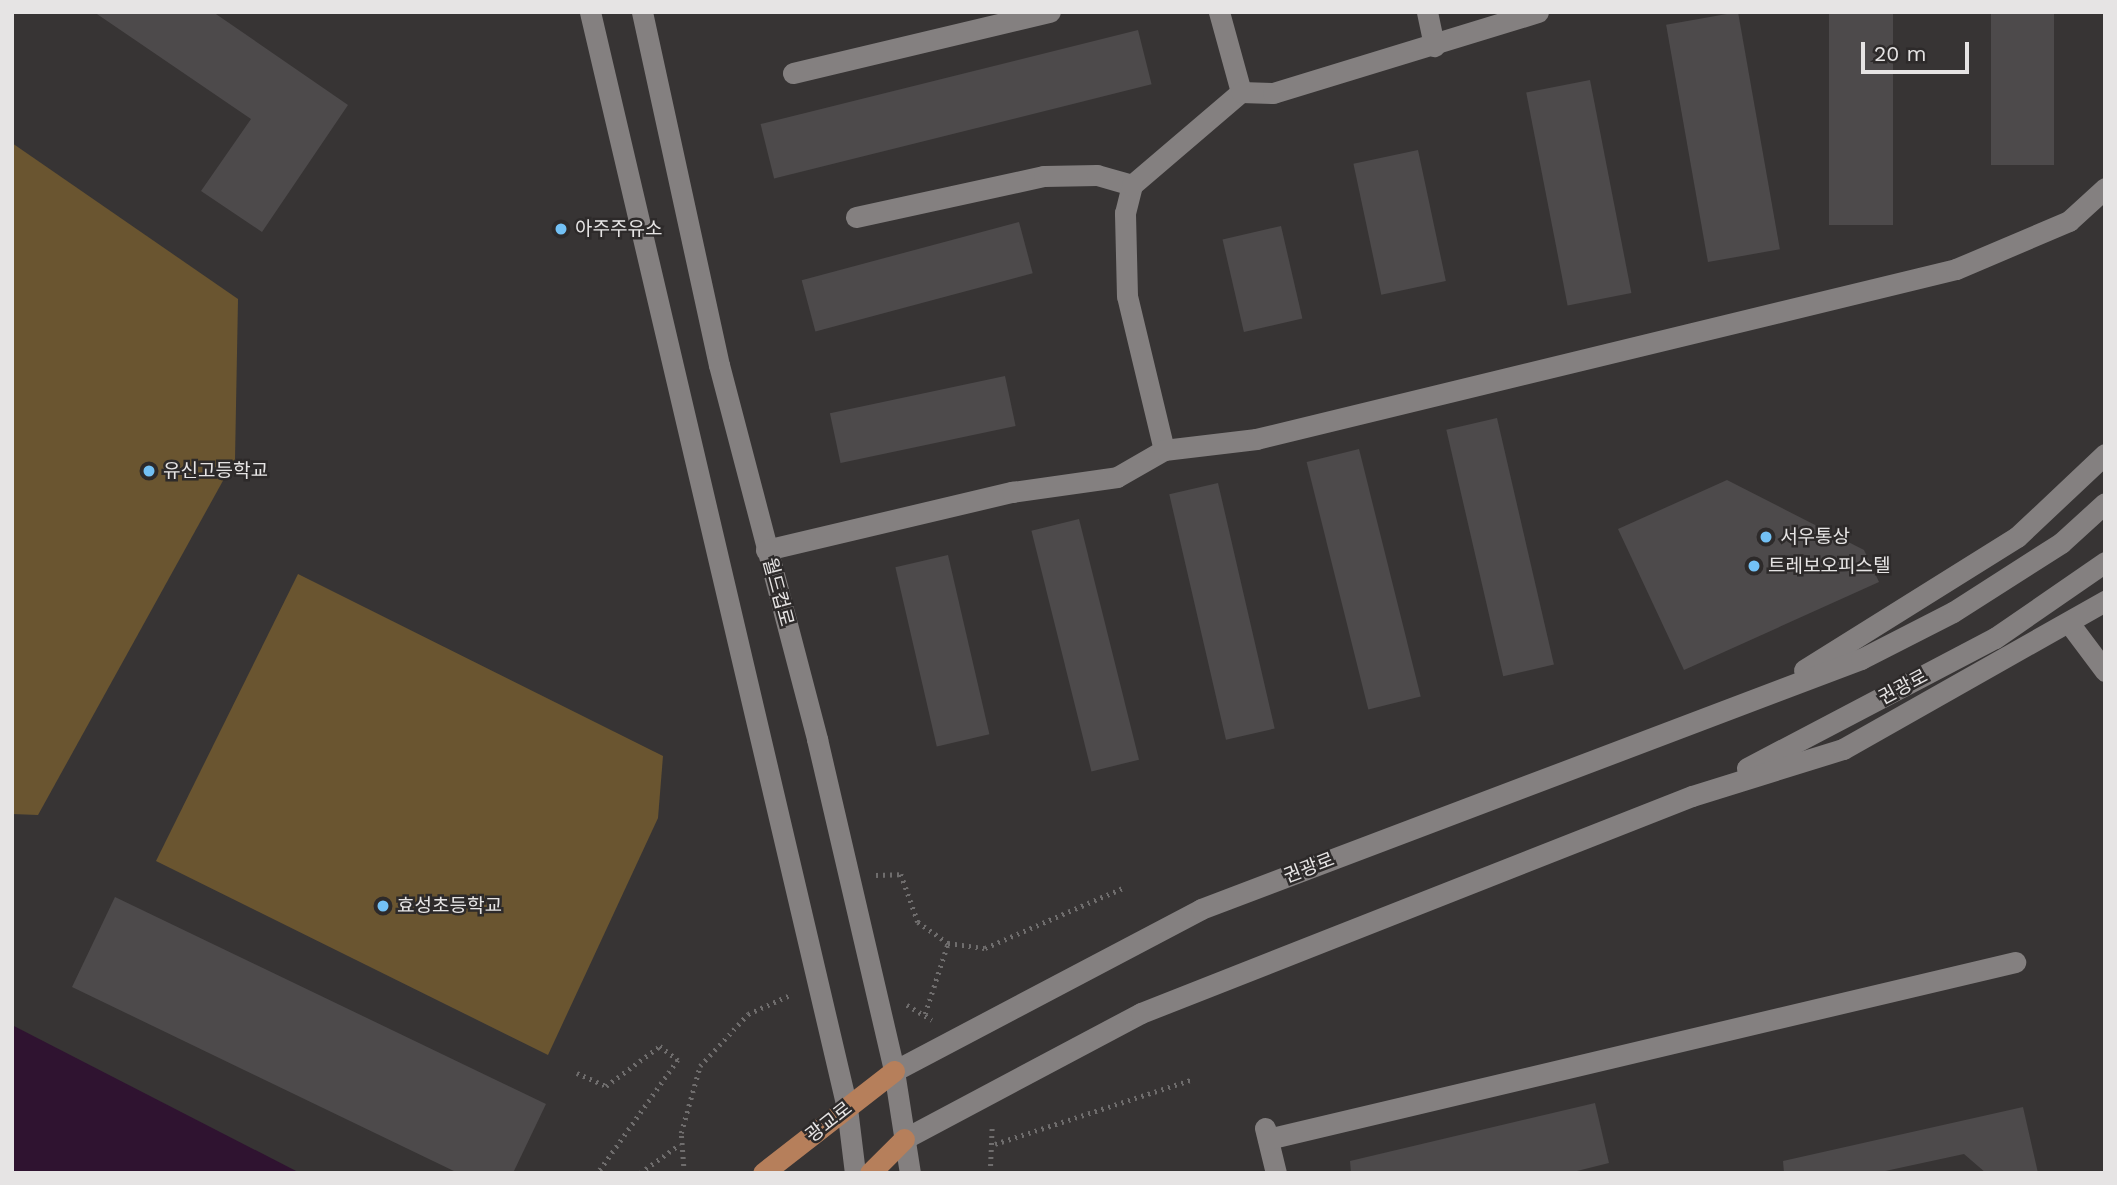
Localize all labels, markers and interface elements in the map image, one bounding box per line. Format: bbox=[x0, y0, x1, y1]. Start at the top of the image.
scale bar bbox=[1865, 28, 1974, 72]
text: 20 m bbox=[1874, 41, 1926, 66]
place label: 아주주유소 bbox=[575, 218, 662, 240]
marker: 아주주유소 bbox=[553, 221, 569, 237]
place label: 유신고등학교 bbox=[163, 460, 268, 482]
marker: 유신고등학교 bbox=[141, 463, 157, 479]
place label: 서우통상 bbox=[1780, 526, 1850, 548]
marker: 서우통상 bbox=[1758, 529, 1774, 545]
street label: 월드컵로 bbox=[758, 555, 798, 629]
place label: 트레보오피스텔 bbox=[1768, 555, 1890, 577]
marker: 트레보오피스텔 bbox=[1746, 558, 1762, 574]
street label: 권광로 bbox=[1874, 665, 1932, 709]
street label: 권광로 bbox=[1280, 848, 1338, 888]
place label: 효성초등학교 bbox=[397, 895, 502, 917]
marker: 효성초등학교 bbox=[375, 898, 391, 914]
street label: 광교로 bbox=[801, 1097, 857, 1147]

